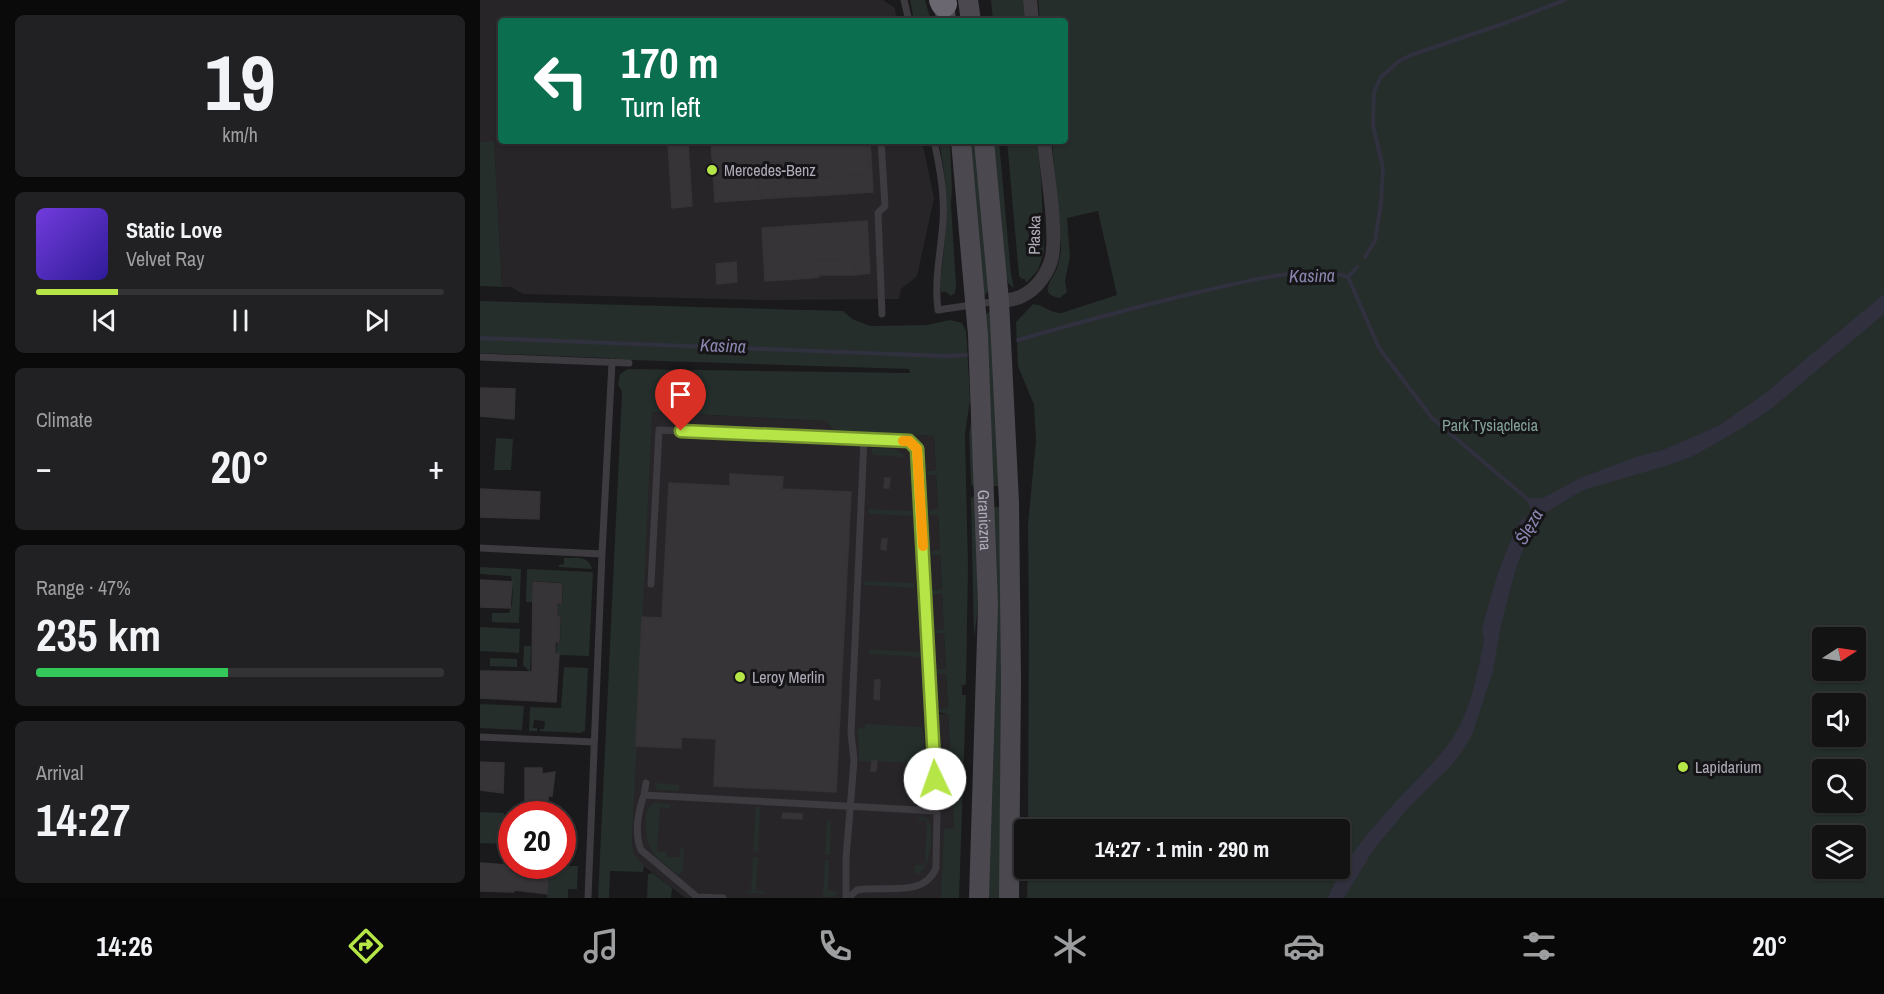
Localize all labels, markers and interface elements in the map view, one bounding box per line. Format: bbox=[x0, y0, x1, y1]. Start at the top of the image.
text: 19 bbox=[204, 29, 276, 134]
text: 170 m bbox=[621, 35, 719, 91]
icon: left bbox=[522, 42, 600, 120]
text: Turn left bbox=[621, 89, 700, 125]
text: km/h bbox=[222, 121, 258, 148]
place label: Mercedes-Benz bbox=[724, 159, 816, 181]
marker: Mercedes-Benz bbox=[705, 163, 719, 177]
street label: Płaska bbox=[1023, 214, 1045, 255]
text: Static Love bbox=[126, 215, 222, 245]
text: Velvet Ray bbox=[126, 245, 204, 272]
water label: Kasina bbox=[1289, 263, 1335, 288]
icon: previous bbox=[88, 304, 121, 337]
icon: pause bbox=[224, 304, 257, 337]
icon: next bbox=[360, 304, 393, 337]
water label: Kasina bbox=[700, 332, 746, 359]
pin bbox=[655, 369, 706, 431]
icon: arrive bbox=[664, 378, 697, 411]
text: Climate bbox=[36, 406, 93, 433]
park label: Park Tysiąclecia bbox=[1442, 414, 1539, 436]
text: 20° bbox=[210, 436, 270, 497]
text: − bbox=[36, 445, 52, 489]
text: + bbox=[428, 445, 444, 489]
street label: Graniczna bbox=[973, 489, 997, 551]
water label: Ślęza bbox=[1509, 505, 1549, 549]
text: Range · 47% bbox=[36, 574, 131, 601]
text: 235 km bbox=[36, 604, 161, 665]
north arrow bbox=[1812, 627, 1866, 681]
map controls bbox=[1812, 627, 1866, 879]
place label: Leroy Merlin bbox=[752, 666, 825, 688]
marker: Leroy Merlin bbox=[733, 670, 747, 684]
button: sound bbox=[1812, 693, 1866, 747]
position arrow bbox=[903, 747, 967, 811]
place label: Lapidarium bbox=[1695, 756, 1761, 778]
text: Arrival bbox=[36, 759, 83, 786]
button: search bbox=[1812, 759, 1866, 813]
marker: Lapidarium bbox=[1676, 760, 1690, 774]
text: 14:27 bbox=[36, 789, 130, 850]
speed limit sign: 20 bbox=[498, 801, 576, 879]
button: layers bbox=[1812, 825, 1866, 879]
text: 14:27 · 1 min · 290 m bbox=[1095, 834, 1269, 864]
icon: directions bbox=[345, 925, 387, 967]
icon: music bbox=[580, 925, 622, 967]
icon: phone bbox=[814, 925, 856, 967]
icon: climate bbox=[1049, 925, 1091, 967]
icon: car bbox=[1283, 925, 1325, 967]
icon: filters bbox=[1518, 925, 1560, 967]
text: 14:26 bbox=[96, 928, 153, 964]
text: 20° bbox=[1752, 928, 1788, 964]

